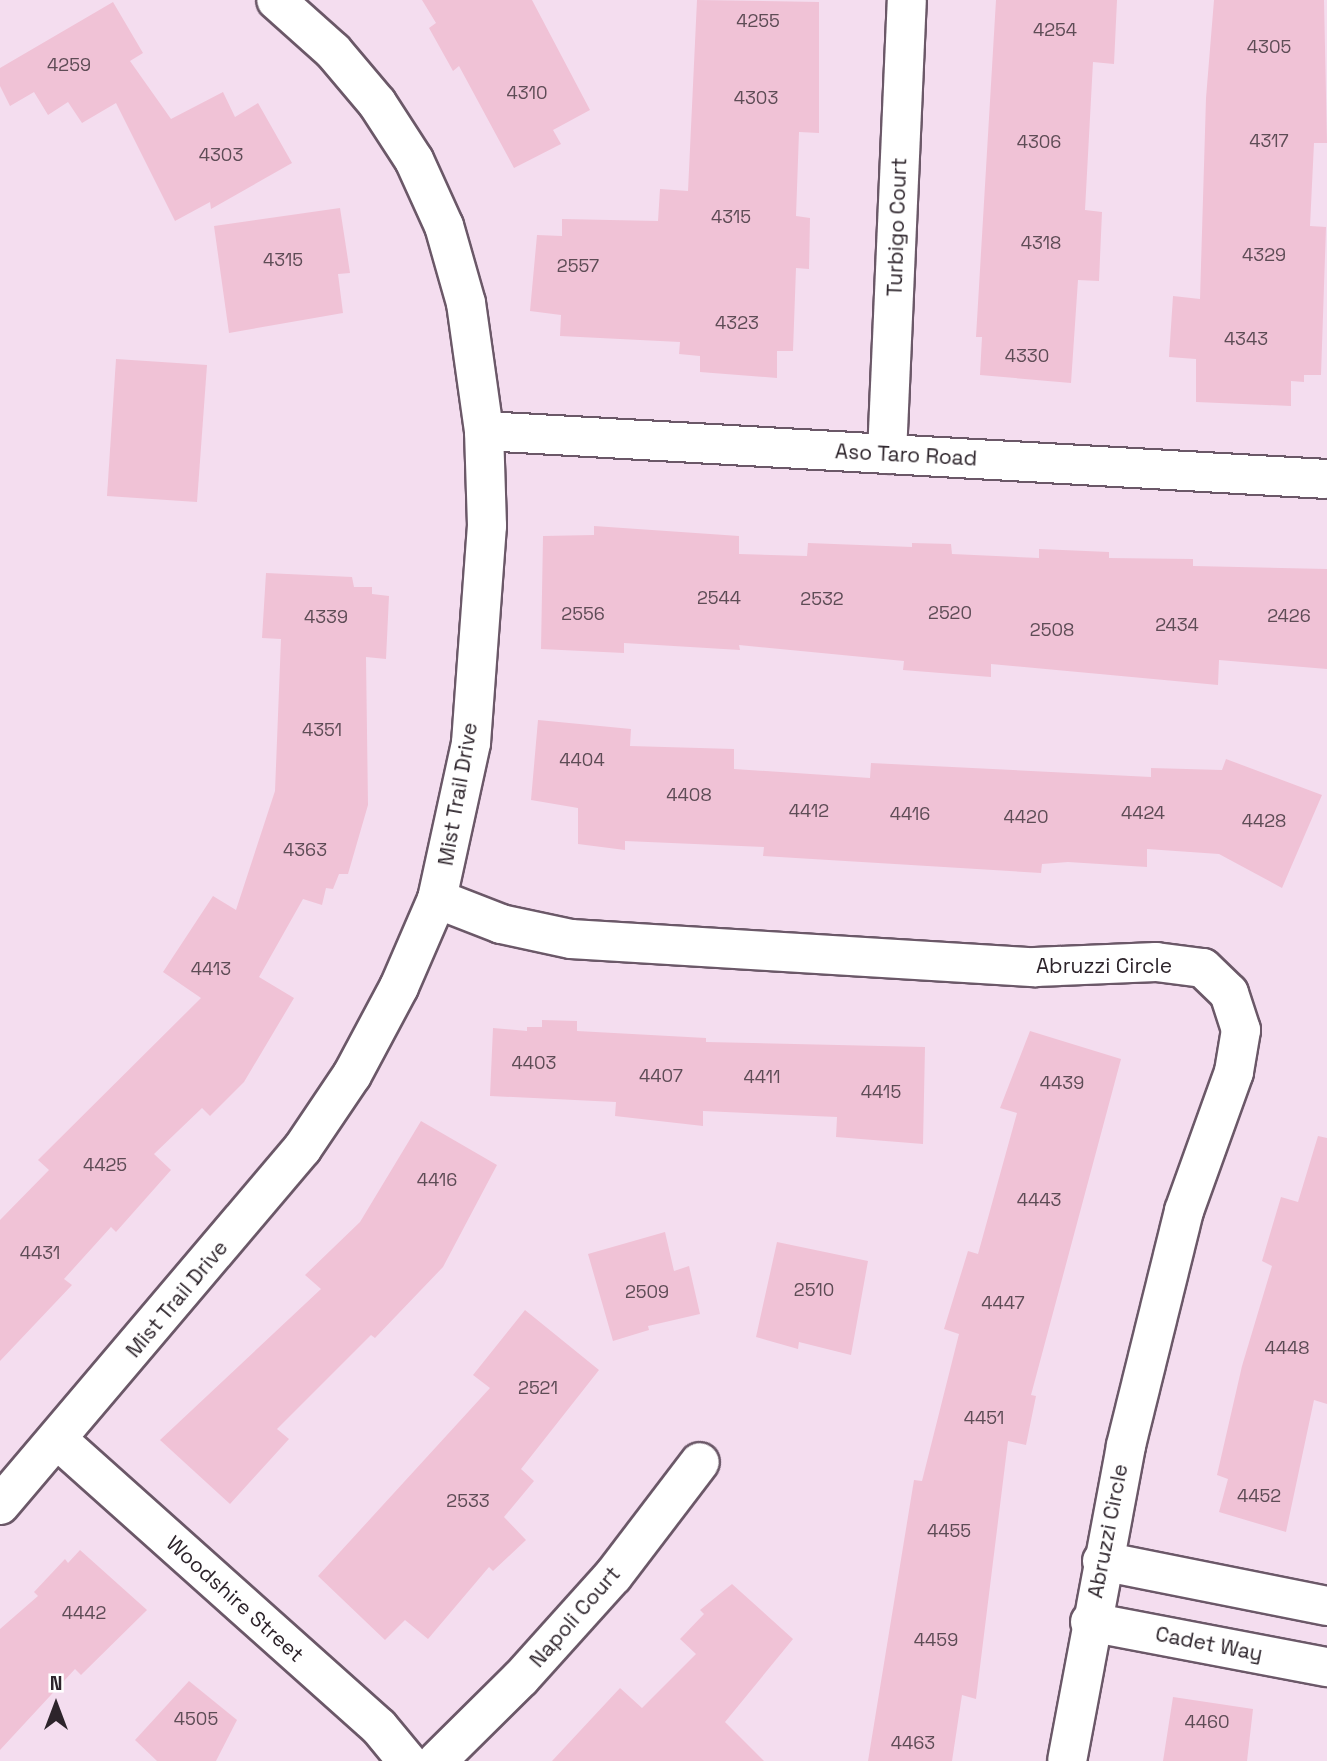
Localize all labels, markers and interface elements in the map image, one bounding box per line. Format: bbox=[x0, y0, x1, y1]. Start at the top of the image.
house number: 4255 bbox=[736, 10, 780, 32]
house number: 4254 bbox=[1033, 19, 1077, 41]
house number: 4305 bbox=[1247, 36, 1291, 58]
house number: 4259 bbox=[47, 54, 91, 76]
house number: 4310 bbox=[507, 82, 547, 104]
house number: 4303 bbox=[734, 87, 778, 109]
house number: 4317 bbox=[1249, 130, 1289, 152]
house number: 4306 bbox=[1017, 131, 1061, 153]
house number: 4303 bbox=[199, 144, 243, 166]
street label: Turbigo Court bbox=[882, 157, 912, 297]
house number: 4315 bbox=[711, 206, 751, 228]
house number: 4318 bbox=[1021, 232, 1061, 254]
house number: 4329 bbox=[1242, 244, 1286, 266]
house number: 4315 bbox=[263, 249, 303, 271]
house number: 2557 bbox=[557, 255, 599, 277]
house number: 4323 bbox=[715, 312, 759, 334]
house number: 4343 bbox=[1224, 328, 1268, 350]
house number: 4330 bbox=[1005, 345, 1049, 367]
street label: Aso Taro Road bbox=[834, 439, 978, 471]
house number: 2544 bbox=[697, 587, 741, 609]
house number: 2532 bbox=[800, 588, 844, 610]
house number: 2520 bbox=[928, 602, 972, 624]
house number: 2556 bbox=[561, 603, 605, 625]
house number: 2426 bbox=[1267, 605, 1311, 627]
house number: 4339 bbox=[304, 606, 348, 628]
house number: 2434 bbox=[1155, 614, 1199, 636]
house number: 2508 bbox=[1030, 619, 1074, 641]
house number: 4351 bbox=[302, 719, 342, 741]
street label: Mist Trail Drive bbox=[433, 720, 483, 868]
house number: 4404 bbox=[559, 749, 605, 771]
house number: 4408 bbox=[666, 784, 712, 806]
house number: 4412 bbox=[789, 800, 829, 822]
house number: 4424 bbox=[1121, 802, 1165, 824]
house number: 4416 bbox=[890, 803, 930, 825]
house number: 4420 bbox=[1004, 806, 1048, 828]
house number: 4428 bbox=[1242, 810, 1286, 832]
house number: 4363 bbox=[283, 839, 327, 861]
street label: Abruzzi Circle bbox=[1036, 953, 1172, 979]
house number: 4413 bbox=[191, 958, 231, 980]
house number: 4403 bbox=[512, 1052, 556, 1074]
house number: 4407 bbox=[639, 1065, 683, 1087]
house number: 4411 bbox=[743, 1066, 781, 1088]
house number: 4439 bbox=[1040, 1072, 1084, 1094]
house number: 4415 bbox=[861, 1081, 901, 1103]
house number: 4425 bbox=[83, 1154, 127, 1176]
house number: 4416 bbox=[417, 1169, 457, 1191]
house number: 4443 bbox=[1017, 1189, 1061, 1211]
street label: Mist Trail Drive bbox=[121, 1235, 233, 1363]
house number: 4431 bbox=[20, 1242, 60, 1264]
house number: 2510 bbox=[794, 1279, 834, 1301]
house number: 2509 bbox=[625, 1281, 669, 1303]
house number: 4447 bbox=[981, 1292, 1025, 1314]
house number: 4448 bbox=[1265, 1337, 1309, 1359]
house number: 2521 bbox=[518, 1377, 558, 1399]
house number: 4451 bbox=[964, 1407, 1004, 1429]
street label: Abruzzi Circle bbox=[1083, 1462, 1133, 1600]
house number: 4452 bbox=[1237, 1485, 1281, 1507]
house number: 2533 bbox=[446, 1490, 490, 1512]
house number: 4455 bbox=[927, 1520, 971, 1542]
street label: Woodshire Street bbox=[161, 1531, 309, 1667]
street label: Napoli Court bbox=[524, 1562, 626, 1672]
house number: 4442 bbox=[62, 1602, 106, 1624]
street label: Cadet Way bbox=[1153, 1621, 1265, 1667]
house number: 4459 bbox=[914, 1629, 958, 1651]
north arrow bbox=[21, 1670, 91, 1740]
text: N bbox=[50, 1671, 62, 1696]
house number: 4505 bbox=[174, 1708, 218, 1730]
house number: 4460 bbox=[1184, 1711, 1230, 1733]
house number: 4463 bbox=[891, 1732, 935, 1754]

